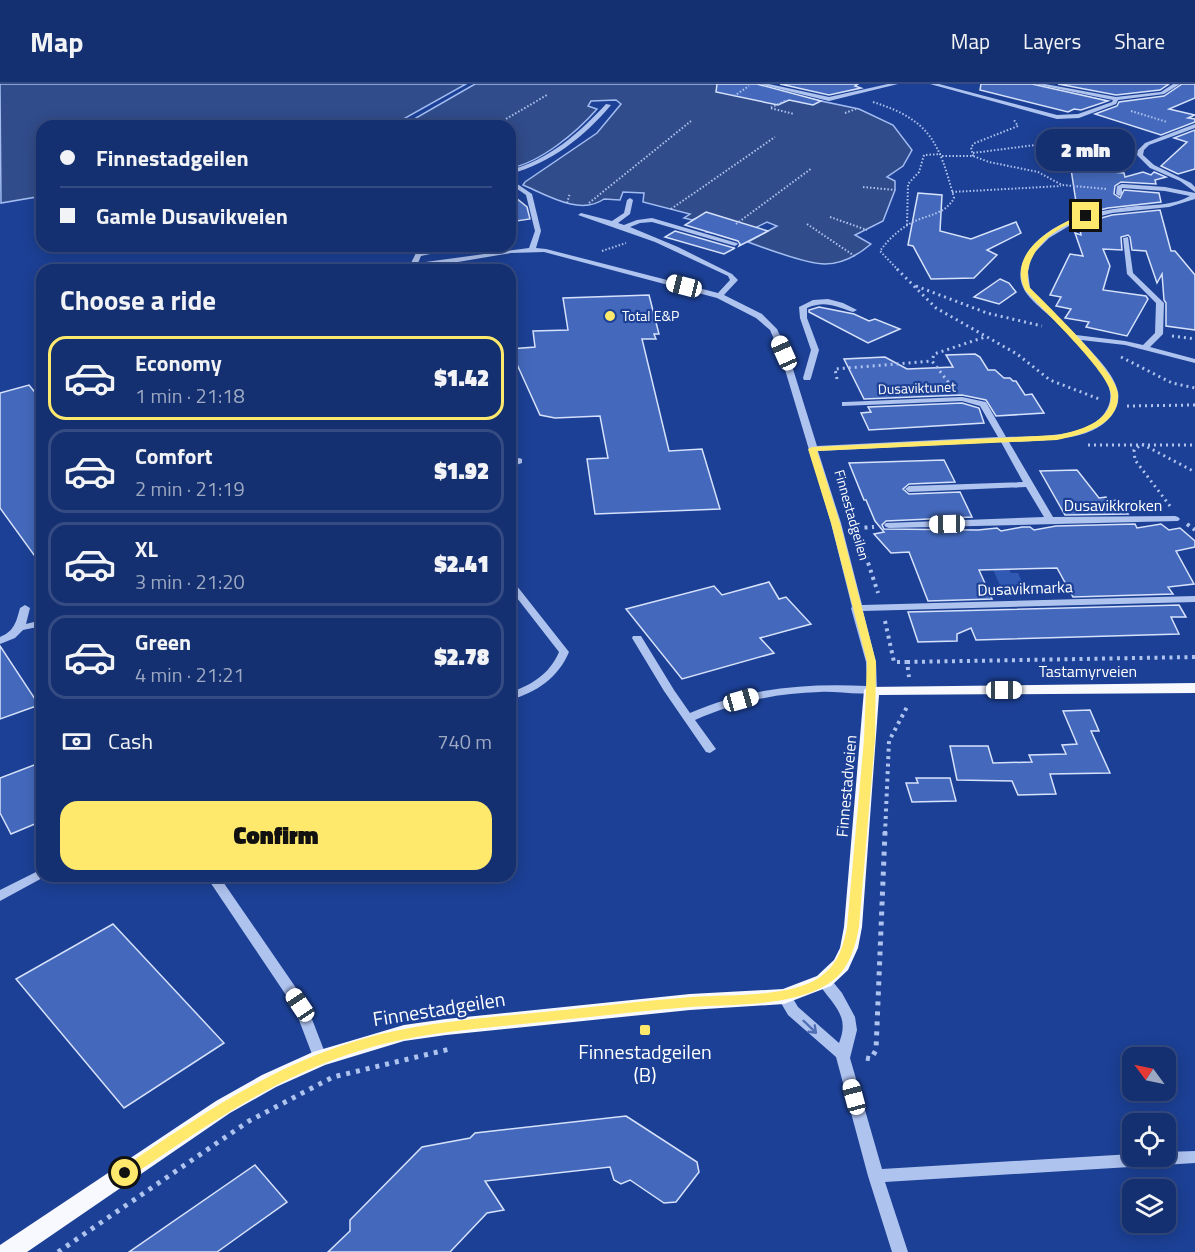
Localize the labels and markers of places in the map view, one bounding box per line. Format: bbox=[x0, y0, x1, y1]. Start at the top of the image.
place label: Total E&P bbox=[622, 305, 679, 326]
marker: Total E&P bbox=[603, 309, 617, 323]
marker: Finnestadgeilen (B) bbox=[638, 1023, 652, 1037]
place label: Finnestadgeilen (B) bbox=[578, 1036, 712, 1090]

